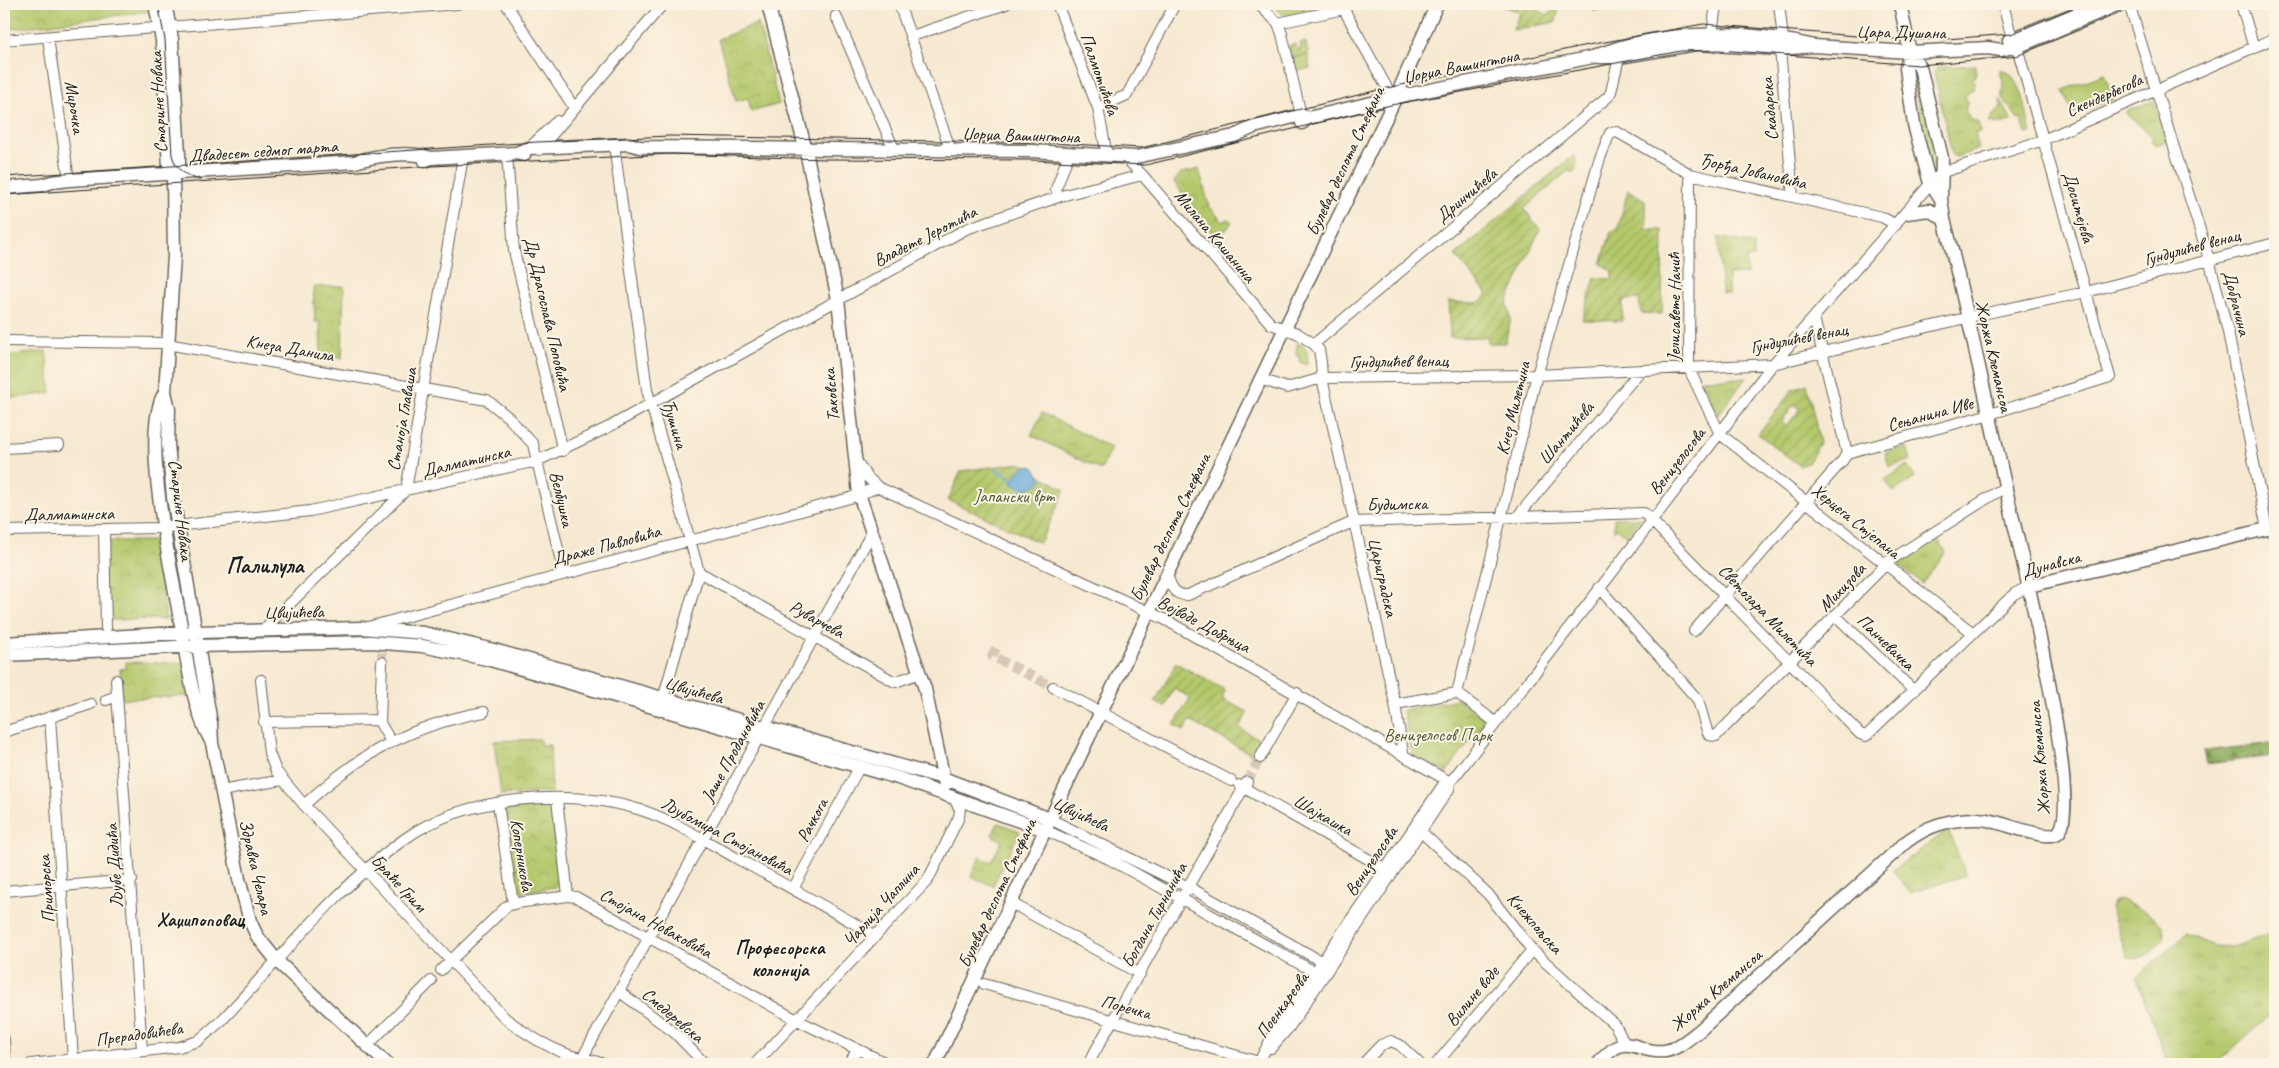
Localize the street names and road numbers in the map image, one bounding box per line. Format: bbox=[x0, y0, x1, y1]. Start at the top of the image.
street label: Цара Душана bbox=[1856, 20, 1948, 44]
street label: Палмотићева bbox=[1076, 30, 1125, 120]
street label: Џорџа Вашингтона bbox=[1401, 44, 1523, 88]
street label: Старине Новака bbox=[144, 49, 172, 153]
street label: Скендербегова bbox=[2062, 68, 2147, 122]
street label: Скадарска bbox=[1755, 75, 1783, 141]
street label: Мирочка bbox=[60, 79, 90, 137]
street label: Булевар деспота Стефана bbox=[1301, 82, 1390, 239]
street label: Џорџа Вашингтона bbox=[962, 122, 1082, 148]
street label: Двадесет седмог марта bbox=[188, 135, 340, 167]
street label: Ђорђа Јовановића bbox=[1697, 148, 1810, 195]
street label: Дринчићева bbox=[1431, 162, 1503, 227]
street label: Доситејева bbox=[2058, 169, 2100, 247]
street label: Милана Кашанина bbox=[1170, 185, 1261, 288]
street label: Владете Јеротића bbox=[870, 200, 981, 271]
street label: Гундулићев венац bbox=[2142, 223, 2244, 270]
street label: Др Драгослава Поповића bbox=[520, 235, 577, 394]
street label: Јелисавете Начић bbox=[1663, 252, 1685, 362]
street label: Добрачина bbox=[2218, 268, 2256, 339]
street label: Жоржа Клемансоа bbox=[1970, 298, 2018, 416]
street label: Гундулићев венац bbox=[1749, 318, 1851, 358]
street label: Кнеза Данила bbox=[245, 330, 337, 368]
street label: Гундулићев венац bbox=[1350, 349, 1450, 373]
street label: Кнез Милетина bbox=[1491, 357, 1537, 457]
street label: Станоја Главаша bbox=[382, 365, 422, 472]
street label: Таковска bbox=[818, 366, 844, 423]
street label: Сењанина Иве bbox=[1885, 392, 1976, 436]
street label: Шантићева bbox=[1533, 396, 1600, 469]
street label: Ђушина bbox=[656, 397, 693, 453]
street label: Венизелосова bbox=[1644, 422, 1712, 500]
street label: Далматинска bbox=[420, 440, 513, 482]
street label: Булевар деспота Стефана bbox=[1125, 448, 1216, 604]
street label: Старине Новака bbox=[164, 458, 198, 563]
street label: Велбушка bbox=[545, 469, 579, 530]
street label: Херцега Стјепана bbox=[1807, 479, 1906, 564]
street label: Будимска bbox=[1367, 492, 1429, 516]
street label: Далматинска bbox=[24, 502, 115, 526]
street label: Драже Павловића bbox=[549, 520, 664, 570]
street label: Цариградска bbox=[1363, 535, 1403, 620]
street label: Дунавска bbox=[2019, 545, 2084, 582]
street label: Михизова bbox=[1814, 557, 1872, 617]
street label: Светозара Милетића bbox=[1714, 559, 1823, 671]
street label: Војводе Добрњца bbox=[1154, 590, 1255, 658]
street label: Руварчева bbox=[786, 595, 849, 643]
street label: Цвијићева bbox=[264, 600, 326, 624]
street label: Панчевачка bbox=[1853, 609, 1920, 676]
street label: Цвијићева bbox=[662, 671, 727, 709]
street label: Јаше Продановића bbox=[696, 695, 770, 807]
street label: Жоржа Клемансоа bbox=[2023, 699, 2055, 816]
street label: Шајкашка bbox=[1290, 789, 1358, 841]
street label: Цвијићева bbox=[1049, 791, 1114, 837]
street label: Љубомира Стојановића bbox=[657, 792, 798, 881]
street label: Рачкога bbox=[791, 793, 833, 845]
street label: Булевар деспота Стефана bbox=[953, 814, 1042, 971]
street label: Здравка Челара bbox=[234, 817, 278, 918]
street label: Коперникова bbox=[505, 817, 539, 894]
street label: Венизелосова bbox=[1340, 821, 1404, 901]
street label: Љубе Дидића bbox=[100, 822, 128, 909]
street label: Браће Грим bbox=[367, 849, 432, 918]
street label: Приморска bbox=[33, 853, 59, 924]
street label: Чарлија Чаплина bbox=[838, 858, 925, 951]
street label: Богдана Тирнанића bbox=[1116, 858, 1192, 971]
street label: Стојана Новаковића bbox=[596, 883, 717, 963]
street label: Кнежпољска bbox=[1502, 888, 1568, 959]
street label: Жоржа Клемансоа bbox=[1666, 943, 1768, 1036]
street label: Вилине воде bbox=[1440, 961, 1504, 1031]
street label: Поенкареова bbox=[1251, 966, 1314, 1042]
street label: Смедеревска bbox=[637, 983, 709, 1048]
street label: Поречка bbox=[1099, 990, 1155, 1025]
street label: Прерадовићева bbox=[94, 1017, 186, 1051]

